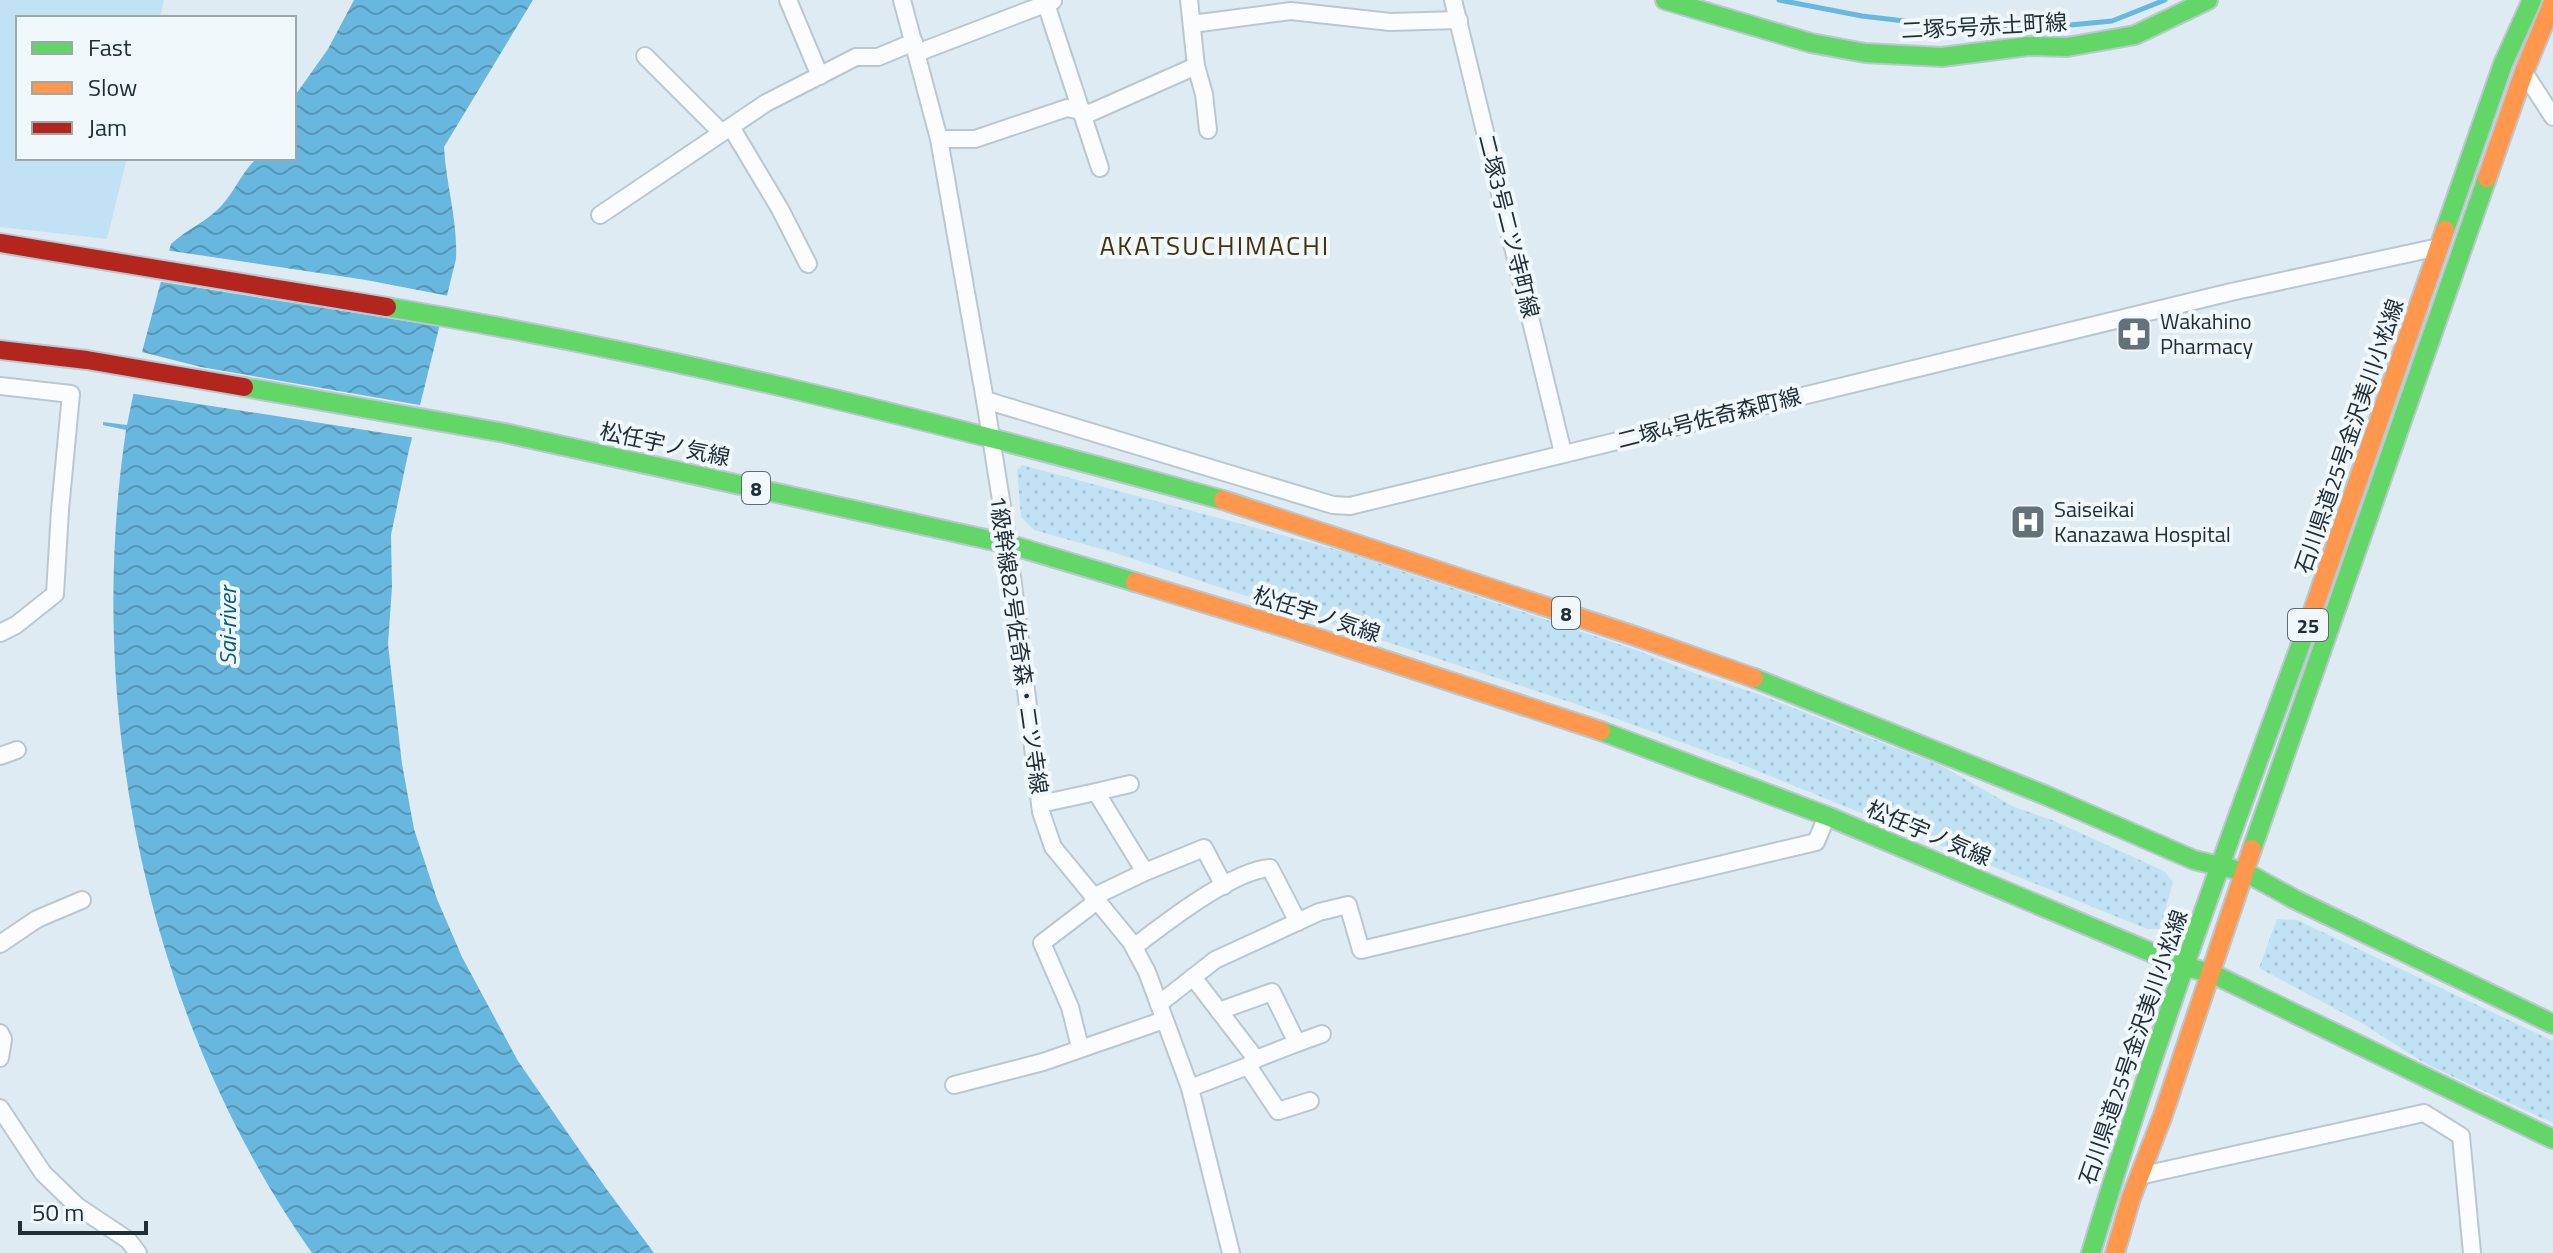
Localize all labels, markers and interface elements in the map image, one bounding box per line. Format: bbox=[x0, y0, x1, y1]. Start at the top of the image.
street label: 二塚5号赤土町線 bbox=[1900, 5, 2068, 47]
legend bbox=[16, 16, 296, 160]
text: Fast bbox=[88, 29, 132, 65]
text: Slow bbox=[88, 69, 137, 105]
text: Jam bbox=[88, 109, 127, 145]
street label: 二塚3号二ツ寺町線 bbox=[1470, 131, 1548, 321]
district label: AKATSUCHIMACHI bbox=[1100, 226, 1330, 265]
street label: 石川県道25号金沢美川小松線 bbox=[2286, 294, 2412, 578]
place label: Wakahino Pharmacy bbox=[2160, 304, 2254, 363]
pharmacy icon: Wakahino Pharmacy bbox=[2115, 315, 2153, 353]
street label: 二塚4号佐奇森町線 bbox=[1614, 379, 1804, 457]
street label: 松任宇ノ気線 bbox=[597, 414, 733, 474]
road number: 8 bbox=[742, 472, 770, 504]
place label: Saiseikai Kanazawa Hospital bbox=[2054, 492, 2231, 551]
street label: 1級幹線82号佐奇森・二ツ寺線 bbox=[981, 494, 1057, 796]
hospital icon: Saiseikai Kanazawa Hospital bbox=[2009, 503, 2047, 541]
street label: 松任宇ノ気線 bbox=[1249, 577, 1385, 651]
water label: Sai-river bbox=[209, 583, 245, 665]
road number: 8 bbox=[1552, 597, 1580, 629]
road number: 25 bbox=[2288, 609, 2328, 641]
street label: 松任宇ノ気線 bbox=[1862, 792, 1996, 874]
street label: 石川県道25号金沢美川小松線 bbox=[2070, 905, 2196, 1189]
scale bar bbox=[20, 1185, 146, 1235]
text: 50 m bbox=[32, 1194, 84, 1230]

